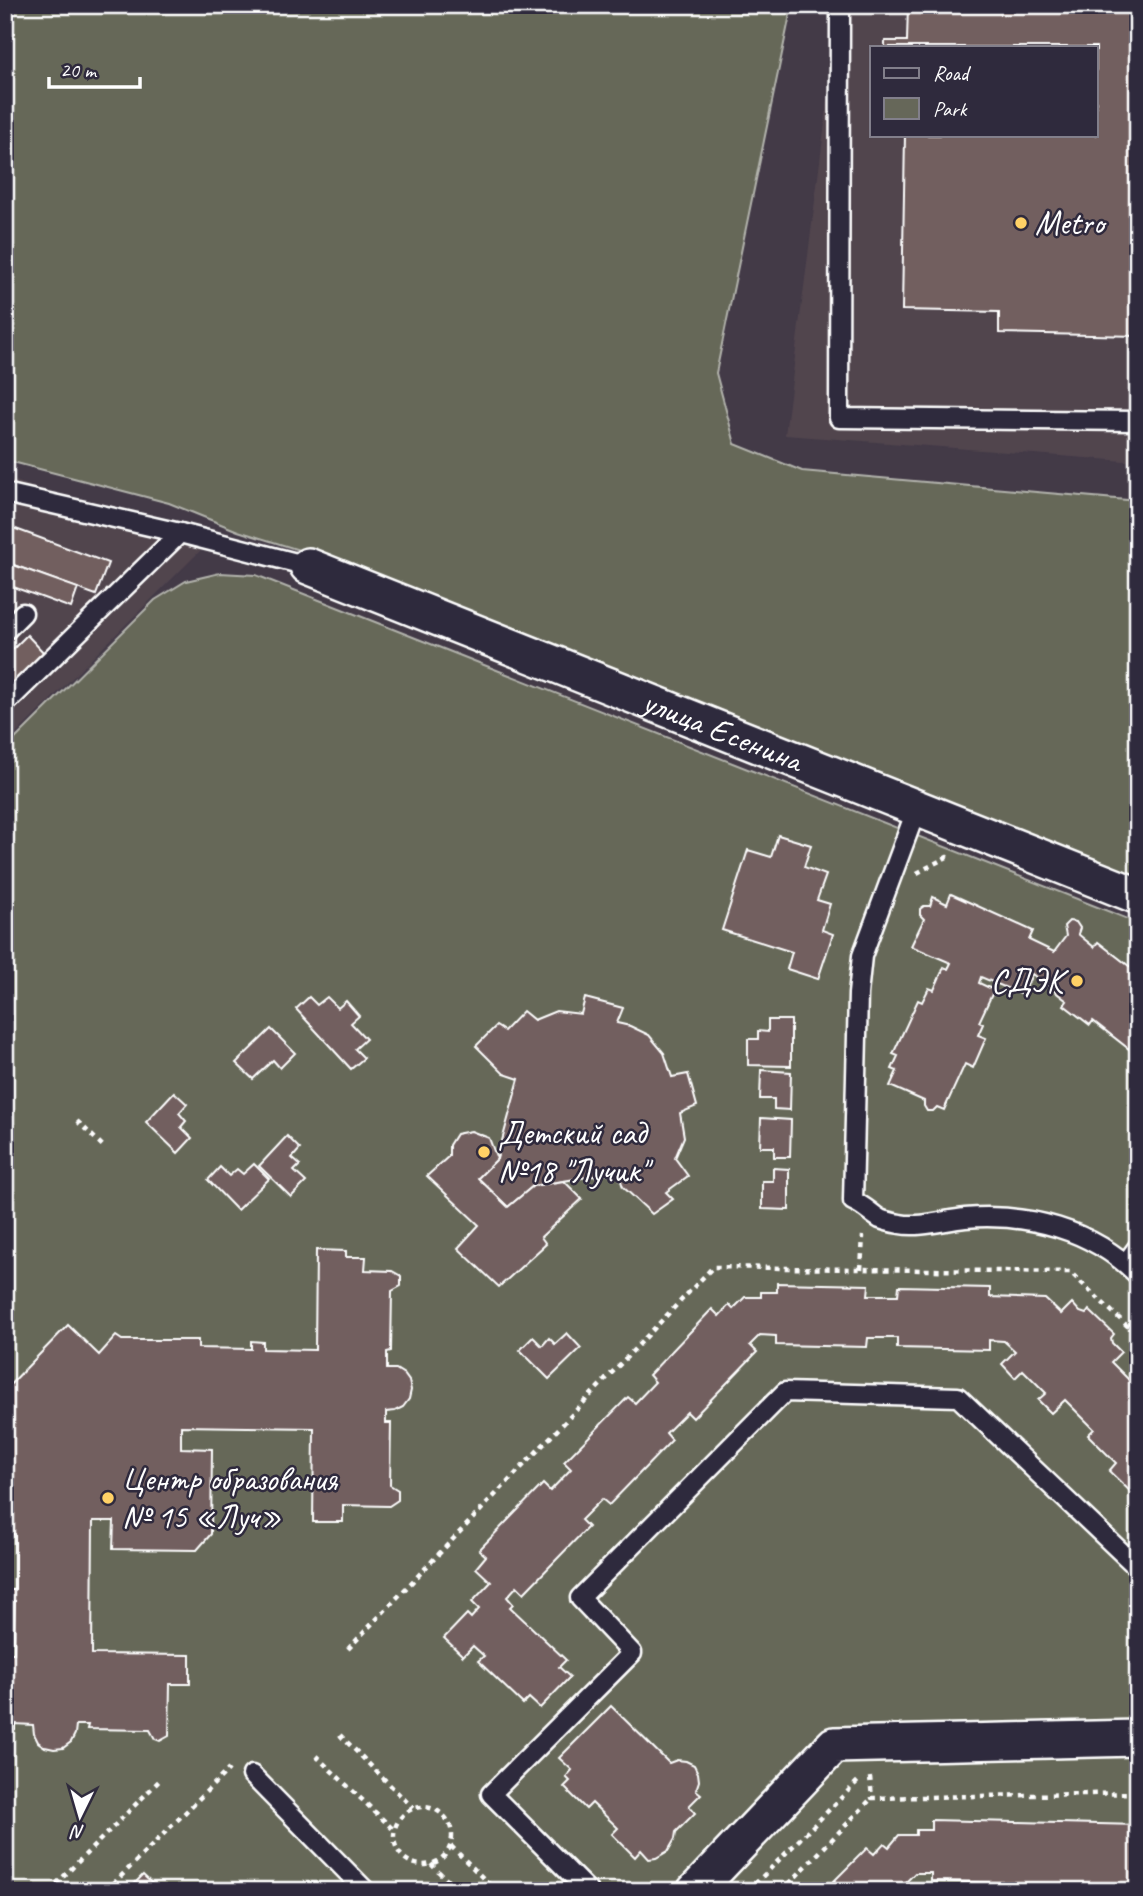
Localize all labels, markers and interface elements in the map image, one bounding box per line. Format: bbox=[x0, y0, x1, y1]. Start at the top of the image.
scale bar bbox=[49, 46, 140, 90]
legend bbox=[870, 46, 1098, 136]
text: 20 m bbox=[60, 57, 98, 83]
text: Road bbox=[933, 60, 972, 86]
text: Park bbox=[933, 96, 968, 122]
place label: Metro bbox=[1035, 202, 1107, 244]
marker: Metro bbox=[1013, 215, 1029, 231]
street label: улица Есенина bbox=[635, 680, 810, 782]
place label: СДЭК bbox=[991, 960, 1070, 1002]
marker: СДЭК bbox=[1069, 973, 1085, 989]
place label: Детский сад №18 "Лучик" bbox=[498, 1112, 654, 1192]
marker: Детский сад №18 "Лучик" bbox=[476, 1144, 492, 1160]
place label: Центр образования № 15 «Луч» bbox=[122, 1458, 338, 1538]
marker: Центр образования № 15 «Луч» bbox=[100, 1490, 116, 1506]
north arrow bbox=[46, 1780, 116, 1850]
text: N bbox=[68, 1819, 86, 1844]

